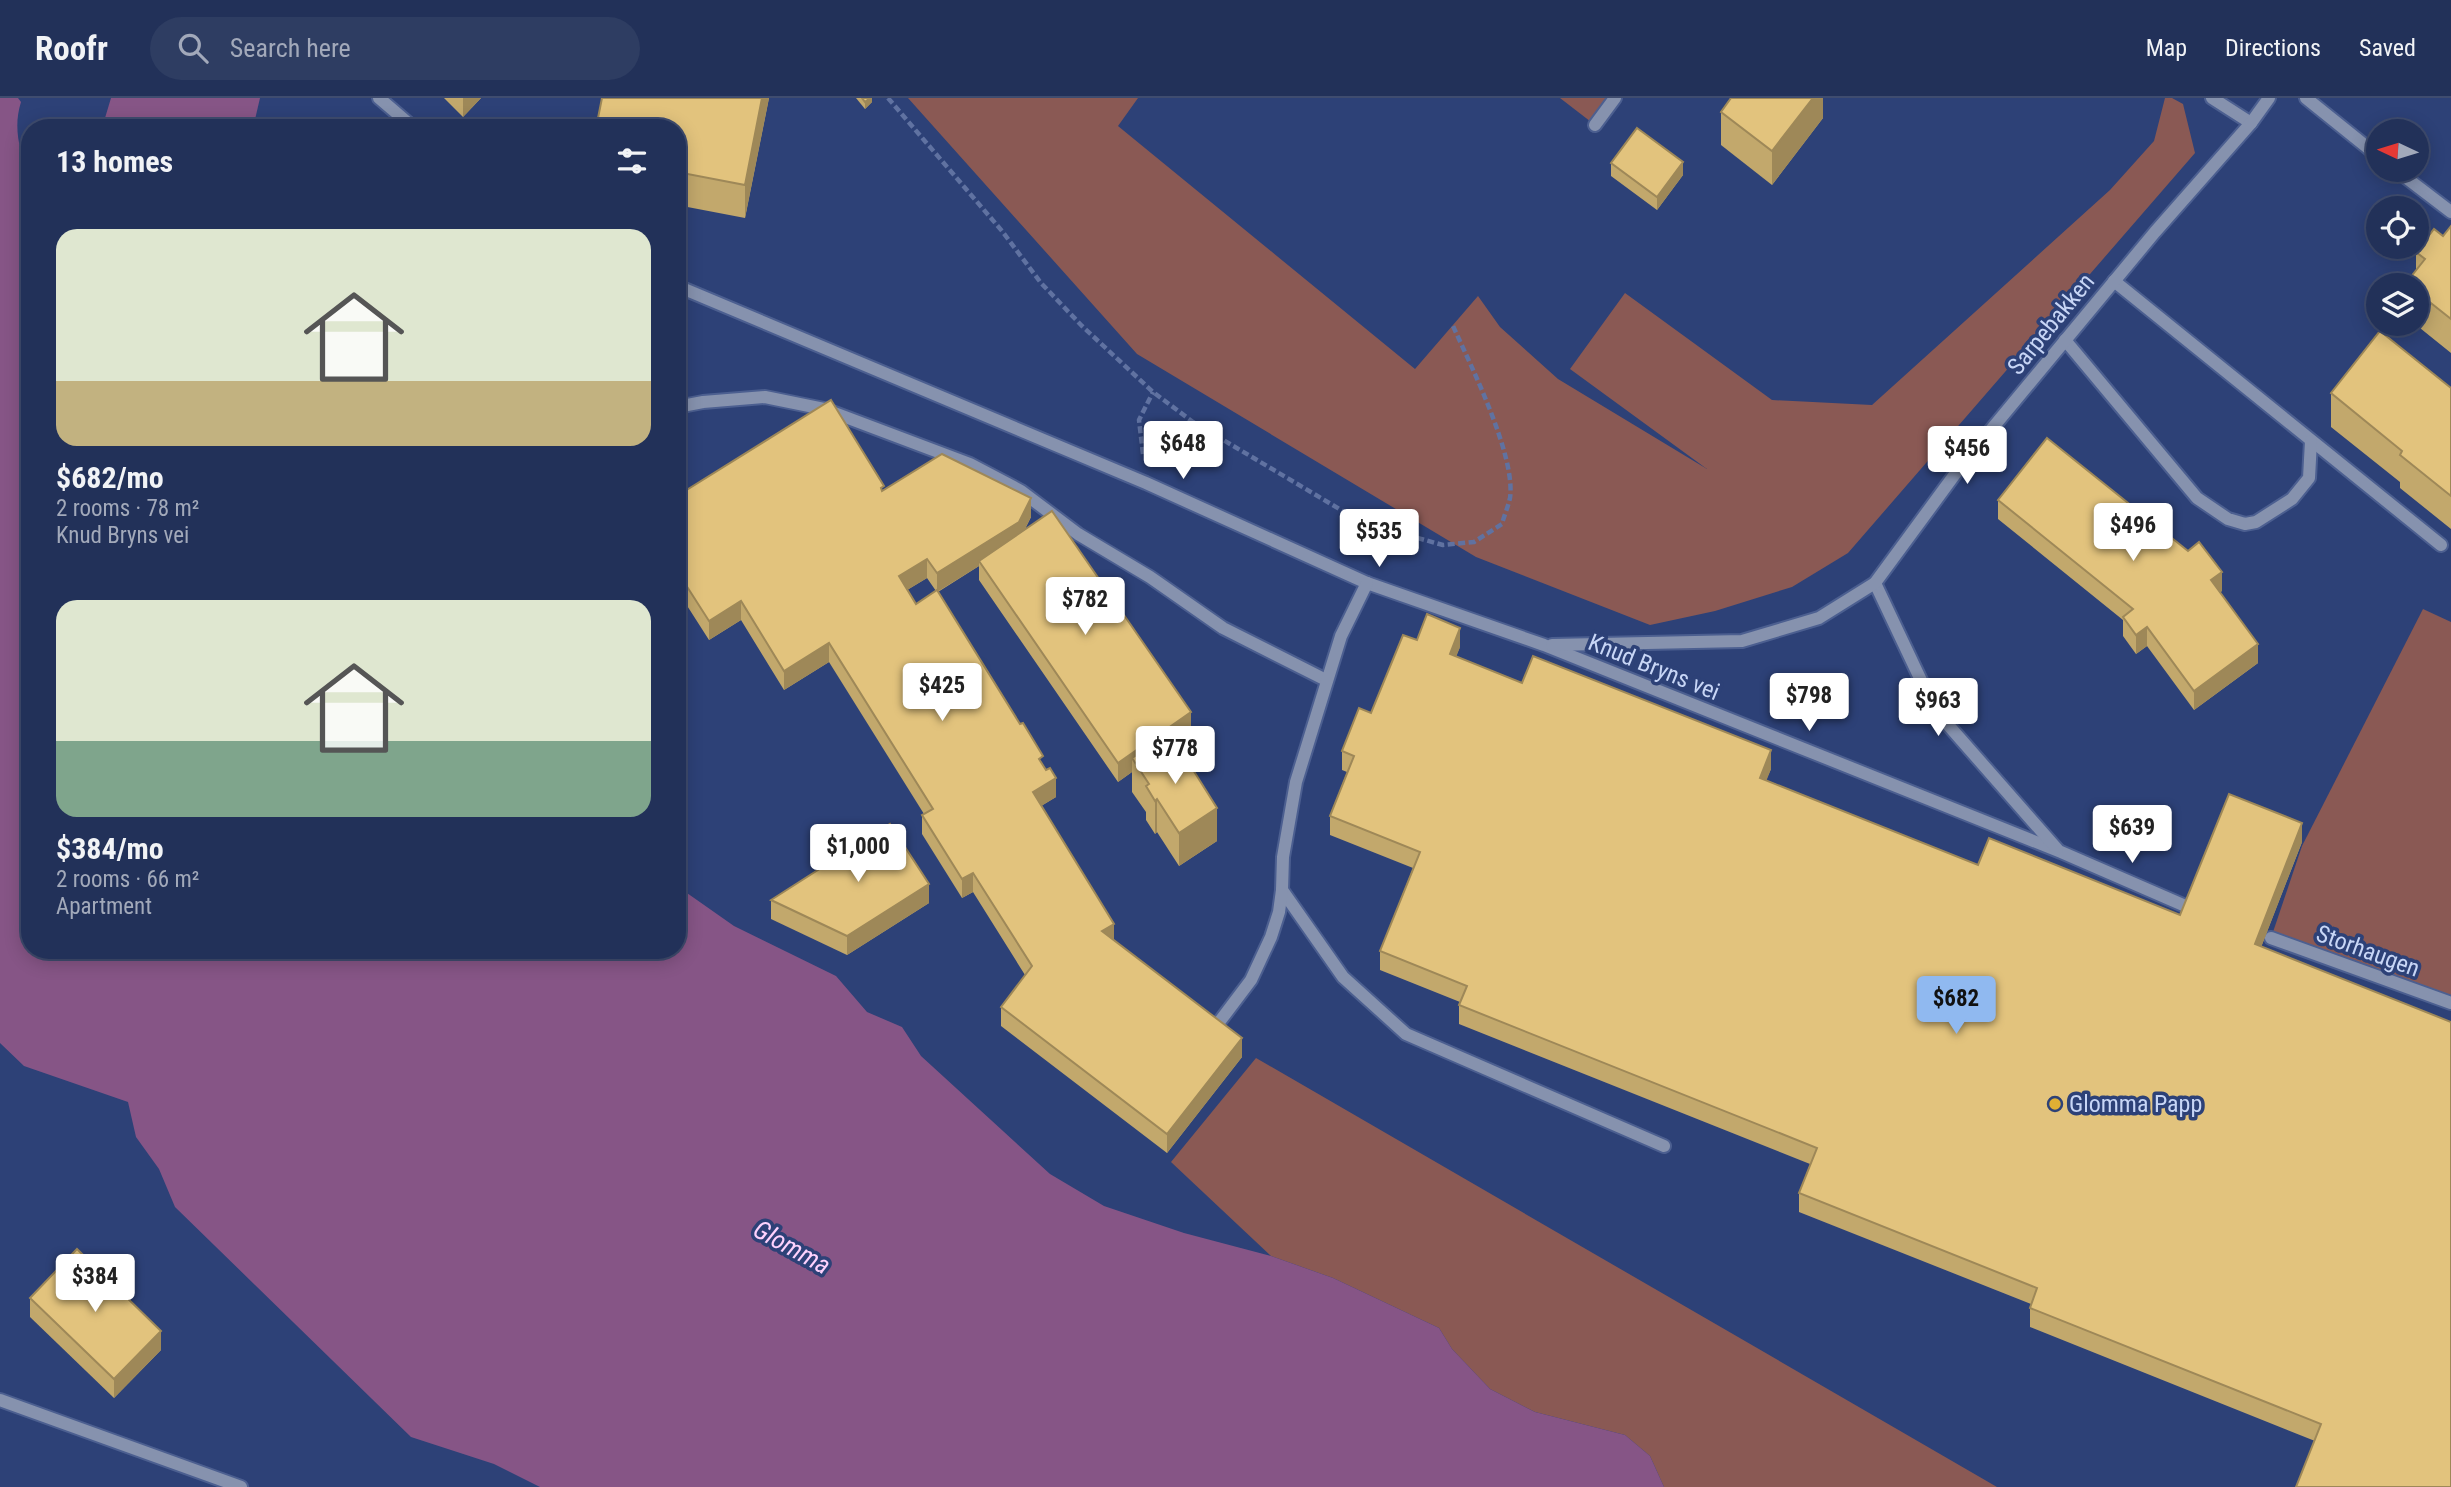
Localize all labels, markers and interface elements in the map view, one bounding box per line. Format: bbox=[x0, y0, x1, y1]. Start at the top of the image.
search box bbox=[150, 17, 640, 80]
text: Roofr bbox=[35, 29, 108, 68]
icon: search bbox=[174, 29, 212, 67]
text: Search here bbox=[230, 33, 351, 63]
text: Map bbox=[2146, 34, 2187, 62]
text: Directions bbox=[2225, 34, 2321, 62]
text: Saved bbox=[2359, 34, 2416, 62]
north arrow bbox=[2366, 119, 2429, 182]
map controls bbox=[2366, 119, 2429, 336]
icon: filters bbox=[613, 142, 651, 180]
text: 13 homes bbox=[56, 144, 173, 179]
button: locate bbox=[2366, 196, 2429, 259]
street label: Sarpebakken bbox=[2002, 268, 2100, 380]
button: layers bbox=[2366, 273, 2429, 336]
icon: home bbox=[291, 274, 417, 400]
pin: $648 bbox=[1142, 422, 1224, 481]
pin: $456 bbox=[1926, 426, 2008, 486]
text: $648 bbox=[1160, 430, 1206, 457]
text: $456 bbox=[1944, 435, 1990, 462]
text: $682/mo bbox=[56, 460, 164, 495]
text: 2 rooms · 78 m² bbox=[56, 495, 199, 522]
pin: $496 bbox=[2092, 504, 2174, 563]
pin: $535 bbox=[1338, 510, 1420, 569]
text: $496 bbox=[2110, 512, 2156, 539]
text: $535 bbox=[1356, 518, 1402, 545]
text: Knud Bryns vei bbox=[56, 522, 189, 549]
pin: $782 bbox=[1044, 578, 1126, 637]
text: $782 bbox=[1062, 586, 1108, 613]
street label: Knud Bryns vei bbox=[1584, 628, 1724, 706]
icon: home bbox=[291, 645, 417, 771]
pin: $425 bbox=[901, 664, 983, 723]
text: $425 bbox=[919, 672, 965, 699]
pin: $798 bbox=[1768, 674, 1850, 733]
pin: $963 bbox=[1897, 678, 1979, 738]
text: $798 bbox=[1786, 682, 1832, 709]
text: $963 bbox=[1915, 687, 1961, 714]
pin: $778 bbox=[1134, 726, 1216, 786]
text: $778 bbox=[1152, 735, 1198, 762]
pin: $639 bbox=[2091, 806, 2173, 865]
text: $639 bbox=[2109, 814, 2155, 841]
pin: $1,000 bbox=[801, 824, 915, 884]
text: $384/mo bbox=[56, 831, 164, 866]
text: $1,000 bbox=[826, 833, 890, 860]
text: 2 rooms · 66 m² bbox=[56, 866, 199, 893]
text: Apartment bbox=[56, 893, 152, 920]
street label: Storhaugen bbox=[2312, 919, 2424, 983]
pin: $682 bbox=[1915, 976, 1997, 1036]
text: $682 bbox=[1933, 985, 1979, 1012]
place label: Glomma Papp bbox=[2069, 1090, 2202, 1118]
marker: Glomma Papp bbox=[2047, 1096, 2063, 1112]
water label: Glomma bbox=[748, 1214, 836, 1280]
pin: $384 bbox=[54, 1254, 136, 1314]
text: $384 bbox=[72, 1263, 118, 1290]

